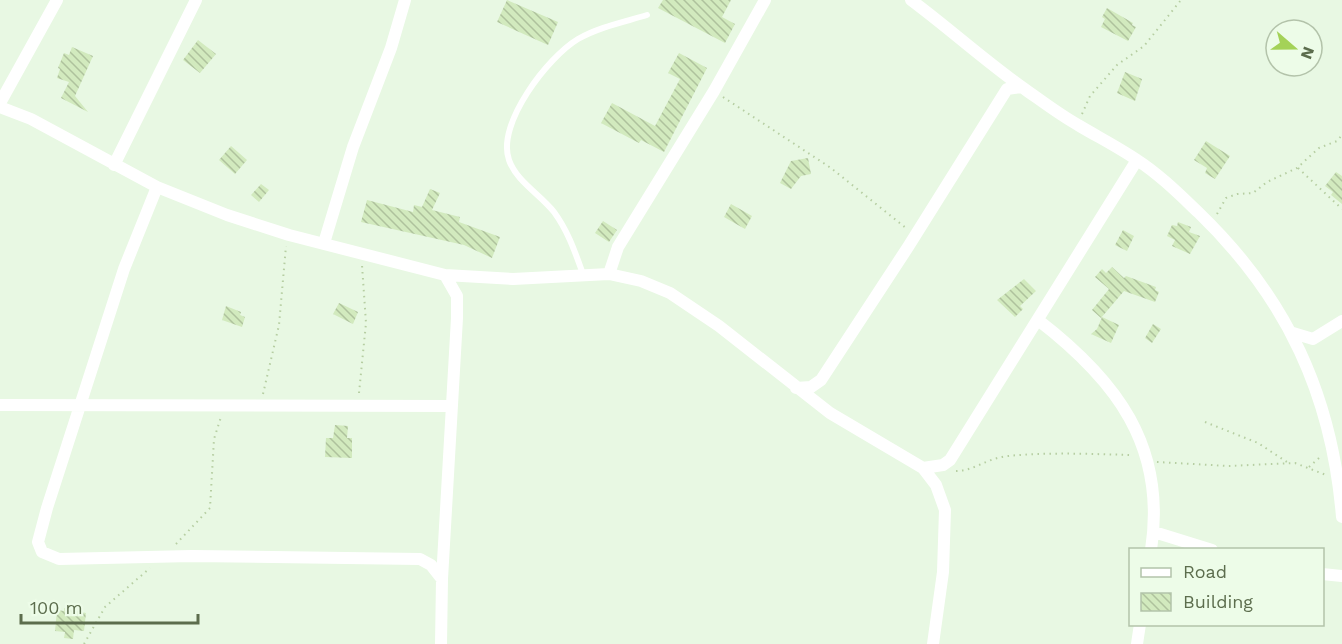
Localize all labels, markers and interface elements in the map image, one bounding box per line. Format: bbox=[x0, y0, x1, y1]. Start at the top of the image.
north arrow bbox=[1264, 18, 1324, 78]
text: N bbox=[1297, 44, 1319, 62]
legend bbox=[1129, 548, 1324, 626]
text: Road bbox=[1183, 561, 1227, 582]
scale bar bbox=[21, 587, 198, 625]
text: Building bbox=[1183, 591, 1253, 612]
text: 100 m bbox=[30, 597, 83, 618]

